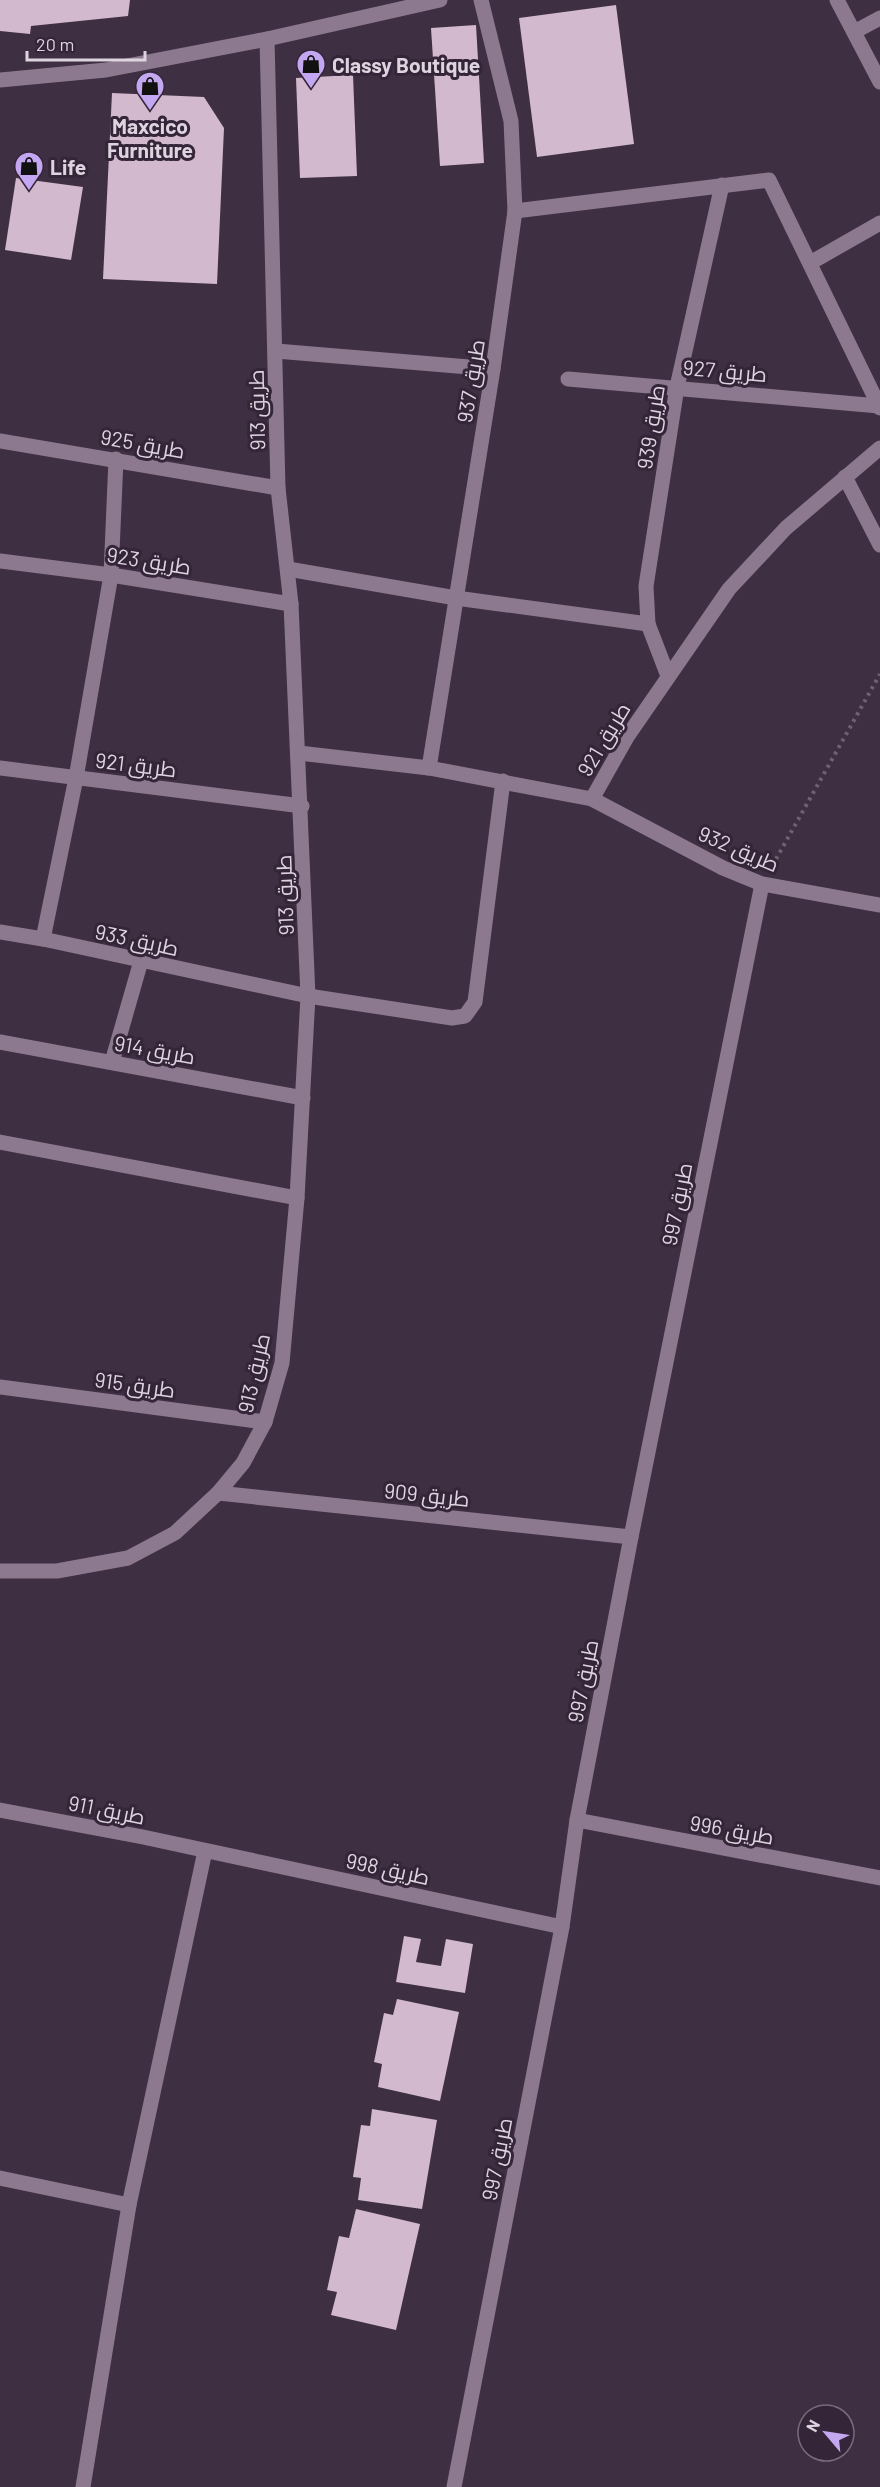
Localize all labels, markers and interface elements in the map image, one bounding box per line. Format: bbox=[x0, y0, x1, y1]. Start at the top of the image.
scale bar bbox=[27, 24, 146, 62]
text: 20 m bbox=[36, 33, 74, 55]
shop icon: Classy Boutique bbox=[295, 48, 327, 90]
place label: Classy Boutique bbox=[332, 52, 480, 77]
shop icon: Maxcico Furniture bbox=[134, 70, 166, 112]
place label: Maxcico Furniture bbox=[107, 113, 193, 162]
shop icon: Life bbox=[13, 150, 45, 192]
place label: Life bbox=[50, 154, 86, 179]
street label: طريق 937 bbox=[451, 338, 491, 425]
street label: طريق 927 bbox=[682, 354, 768, 388]
street label: طريق 913 bbox=[243, 369, 271, 451]
street label: طريق 939 bbox=[631, 383, 671, 471]
street label: طريق 925 bbox=[99, 423, 187, 465]
street label: طريق 923 bbox=[105, 541, 193, 581]
street label: طريق 921 bbox=[571, 698, 636, 781]
street label: طريق 921 bbox=[94, 747, 178, 783]
street label: طريق 932 bbox=[694, 820, 783, 878]
street label: طريق 913 bbox=[270, 854, 300, 936]
street label: طريق 933 bbox=[93, 918, 181, 962]
street label: طريق 914 bbox=[112, 1030, 197, 1070]
street label: طريق 997 bbox=[656, 1160, 698, 1248]
street label: طريق 913 bbox=[232, 1331, 276, 1416]
street label: طريق 915 bbox=[93, 1366, 177, 1404]
street label: طريق 909 bbox=[383, 1477, 471, 1513]
street label: طريق 997 bbox=[562, 1637, 604, 1725]
street label: طريق 911 bbox=[66, 1789, 147, 1831]
street label: طريق 996 bbox=[688, 1809, 776, 1851]
street label: طريق 998 bbox=[343, 1847, 432, 1891]
street label: طريق 997 bbox=[476, 2115, 518, 2203]
north arrow bbox=[796, 2403, 856, 2463]
text: N bbox=[802, 2416, 823, 2435]

